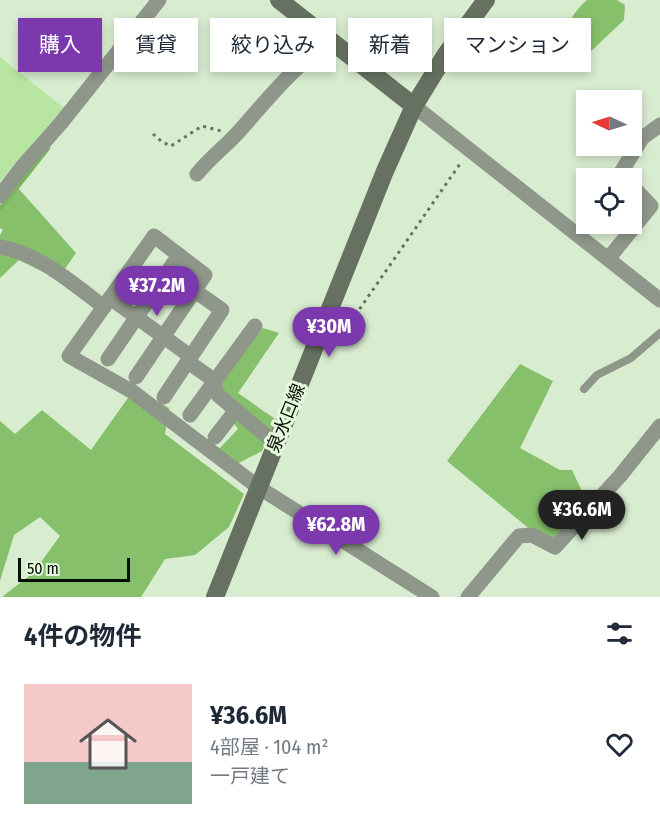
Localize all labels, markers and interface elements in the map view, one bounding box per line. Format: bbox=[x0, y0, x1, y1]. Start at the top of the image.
chip: 購入 bbox=[18, 18, 102, 72]
chip: 賃貸 bbox=[114, 18, 198, 72]
chip: 絞り込み bbox=[210, 18, 336, 72]
chip: 新着 bbox=[348, 18, 432, 72]
chip: マンション bbox=[444, 18, 591, 72]
north arrow bbox=[576, 90, 642, 156]
map controls bbox=[576, 90, 642, 234]
button: locate bbox=[576, 168, 642, 234]
pin: ¥37.2M bbox=[108, 266, 206, 317]
text: ¥37.2M bbox=[129, 273, 185, 297]
pin: ¥30M bbox=[293, 307, 365, 358]
text: ¥30M bbox=[307, 314, 351, 338]
street label: 泉水口線 bbox=[262, 381, 310, 455]
pin: ¥36.6M bbox=[533, 490, 631, 541]
text: ¥36.6M bbox=[552, 497, 612, 521]
pin: ¥62.8M bbox=[287, 505, 385, 556]
text: ¥62.8M bbox=[307, 512, 365, 536]
scale bar bbox=[18, 555, 130, 582]
text: 50 m bbox=[27, 559, 59, 578]
icon: filters bbox=[603, 617, 636, 650]
text: 4件の物件 bbox=[24, 621, 141, 652]
text: ¥36.6M bbox=[210, 700, 287, 731]
icon: home bbox=[72, 708, 144, 780]
icon: heart bbox=[603, 728, 636, 761]
text: 4部屋 · 104 m² bbox=[210, 735, 328, 759]
text: 一戸建て bbox=[210, 764, 290, 788]

